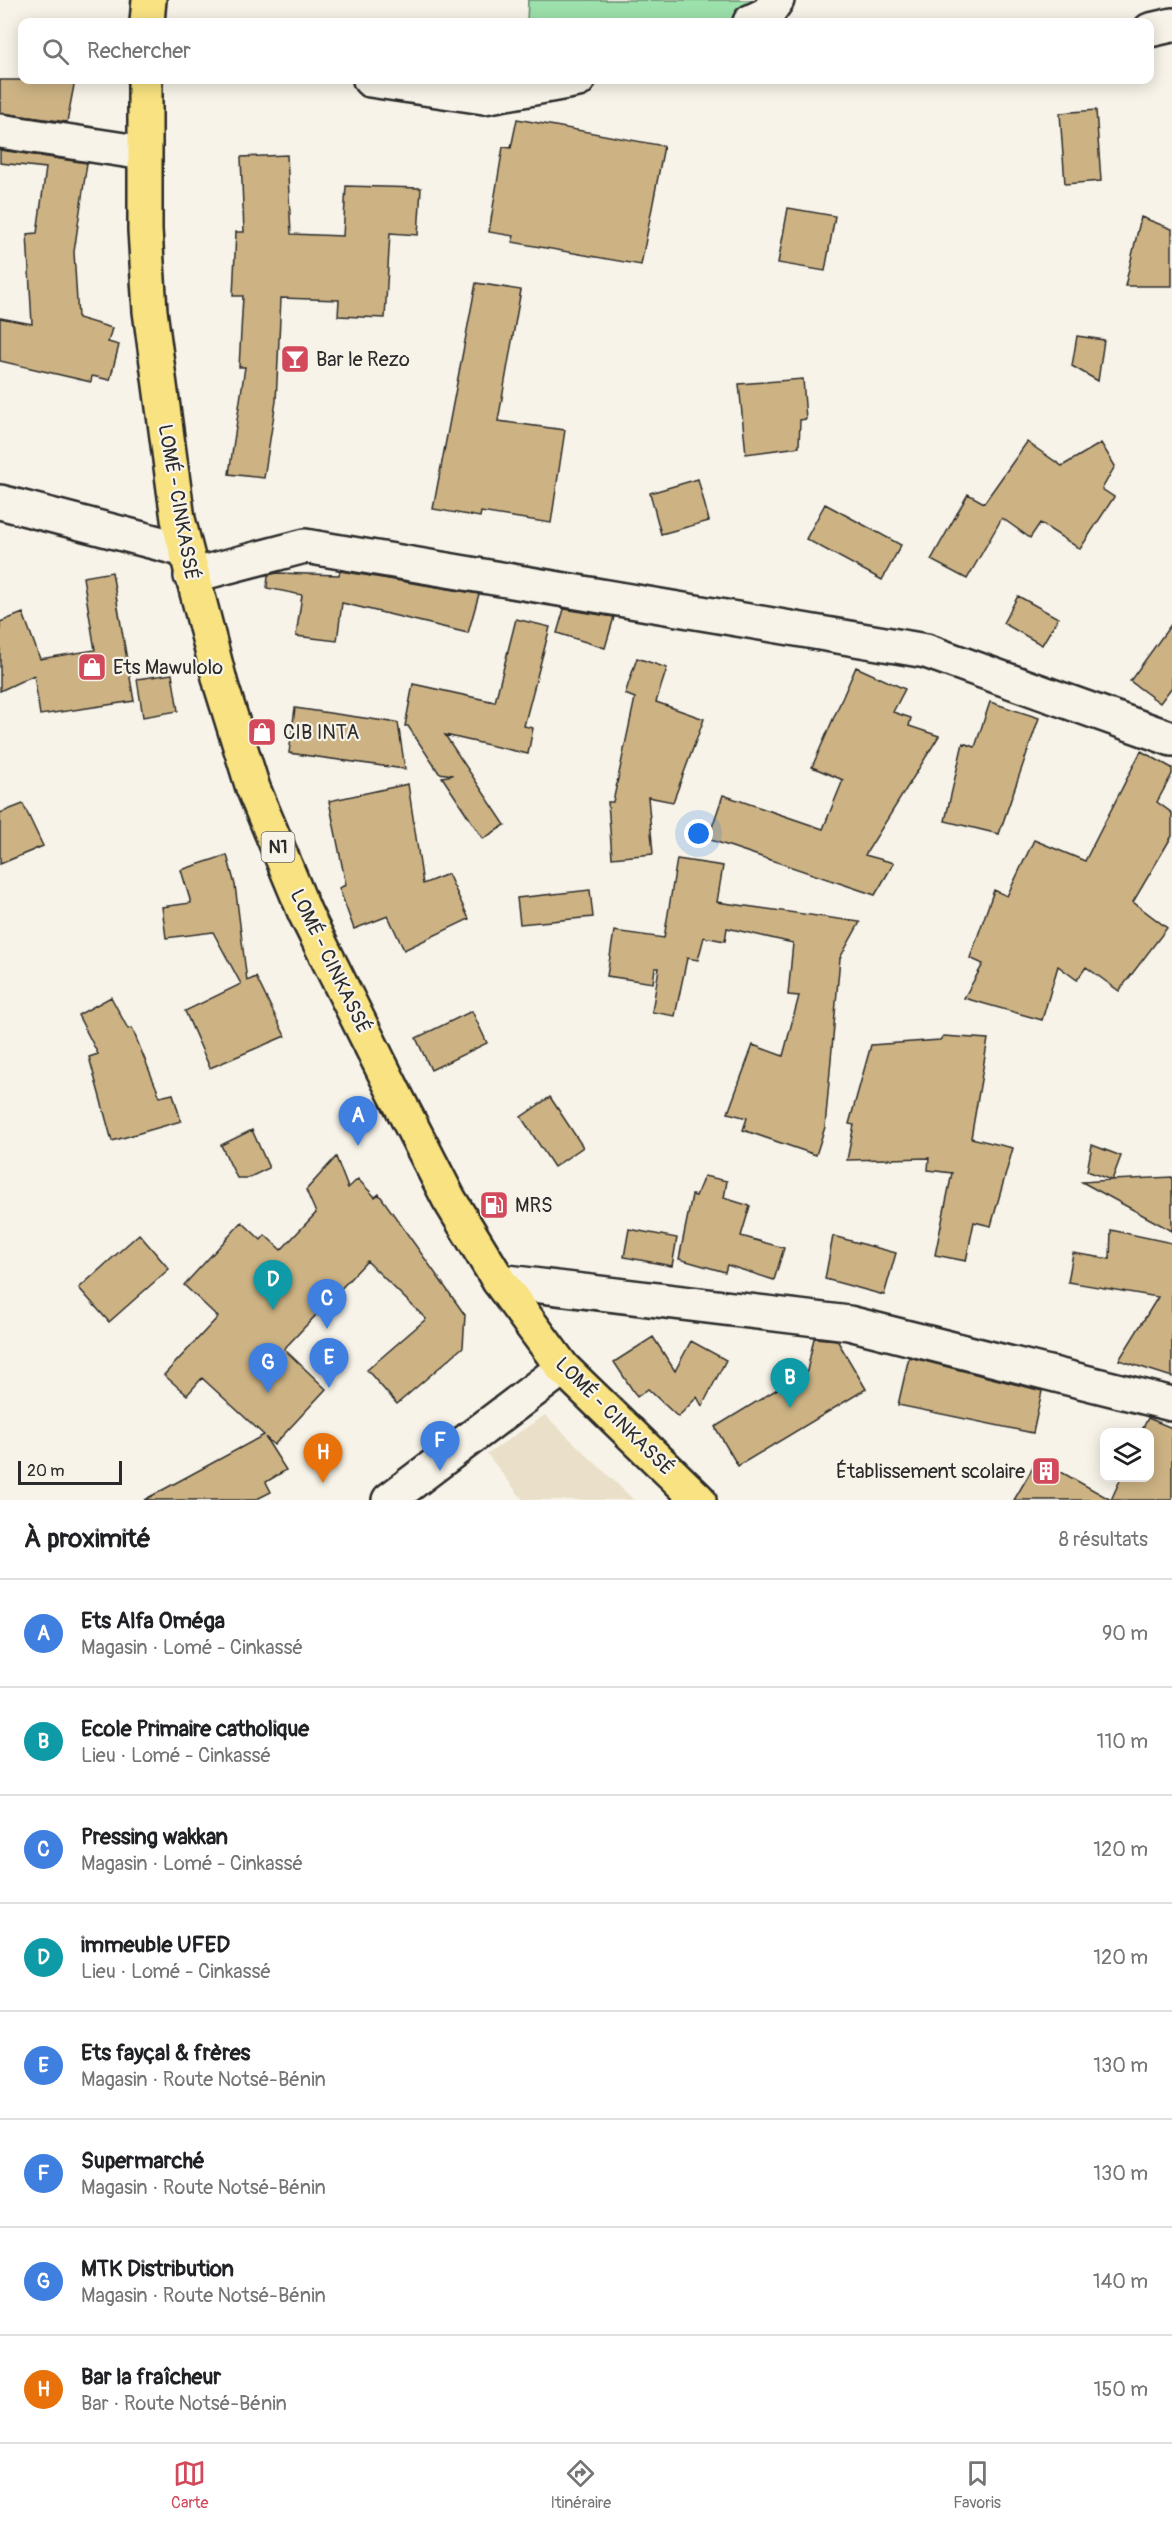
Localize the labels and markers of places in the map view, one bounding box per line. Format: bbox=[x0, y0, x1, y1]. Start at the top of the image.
bar icon: Bar le Rezo bbox=[279, 343, 311, 375]
place label: Bar le Rezo bbox=[316, 347, 410, 372]
shop icon: Ets Mawulolo bbox=[76, 651, 108, 683]
place label: Ets Mawulolo bbox=[113, 655, 223, 680]
shop icon: CIB INTA bbox=[246, 716, 278, 748]
place label: CIB INTA bbox=[283, 720, 359, 745]
pin: A bbox=[338, 1096, 378, 1146]
fuel station icon: MRS bbox=[478, 1189, 510, 1221]
place label: MRS bbox=[515, 1193, 553, 1218]
pin: D bbox=[254, 1260, 292, 1310]
pin: C bbox=[308, 1280, 346, 1329]
pin: E bbox=[310, 1338, 348, 1388]
pin: G bbox=[248, 1344, 288, 1393]
pin: B bbox=[770, 1358, 810, 1408]
pin: F bbox=[420, 1422, 460, 1471]
pin: H bbox=[304, 1434, 342, 1483]
building icon: Établissement scolaire bbox=[1030, 1455, 1062, 1487]
place label: Établissement scolaire bbox=[836, 1459, 1025, 1484]

